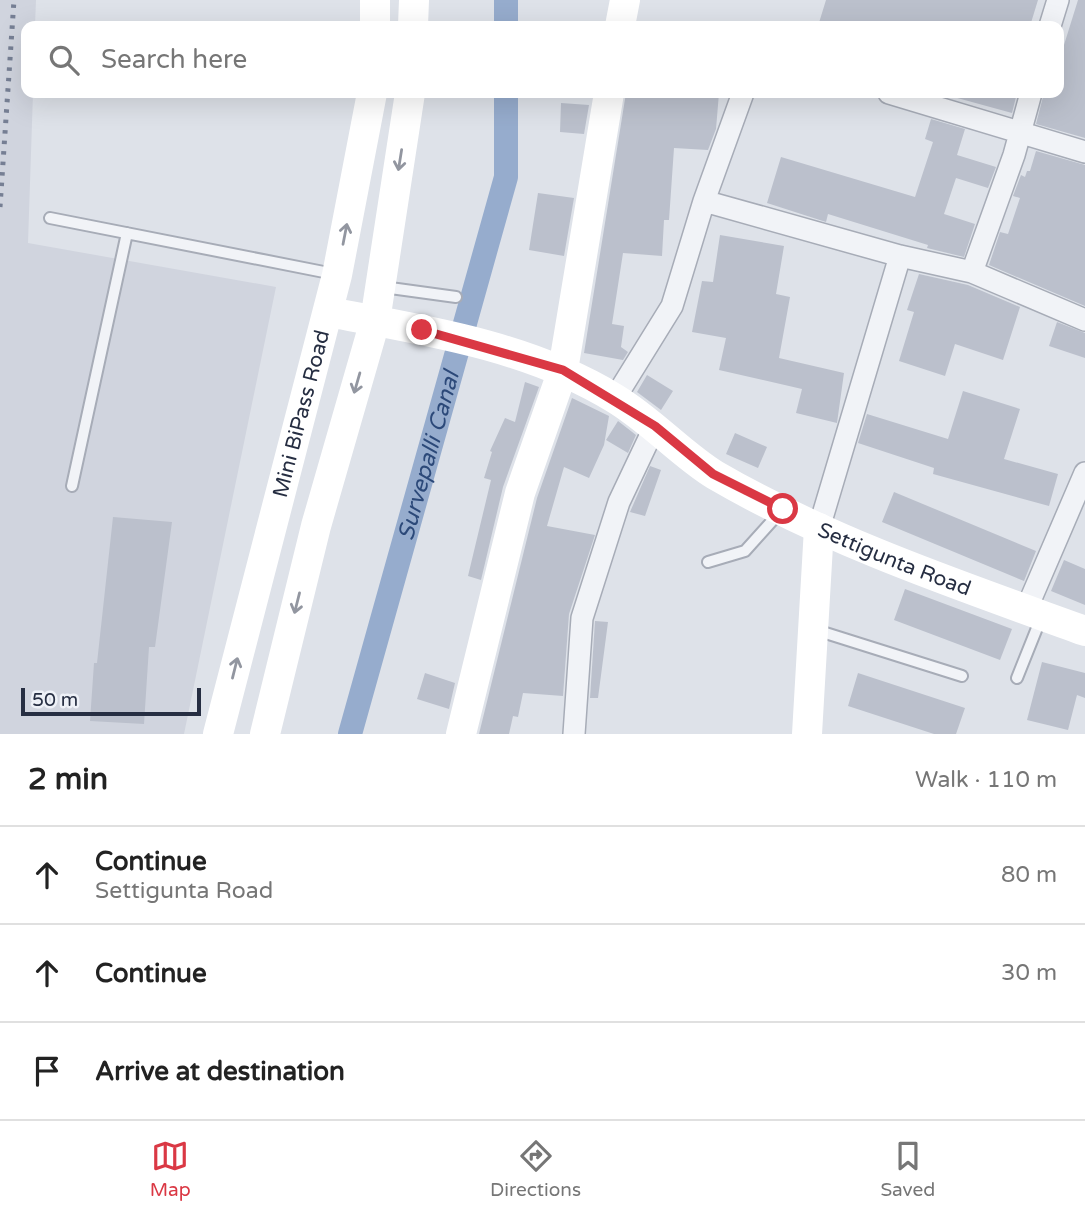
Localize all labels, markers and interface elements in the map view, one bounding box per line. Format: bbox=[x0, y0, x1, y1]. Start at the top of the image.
search box bbox=[21, 21, 1064, 98]
icon: search bbox=[45, 41, 83, 79]
text: Search here bbox=[101, 44, 247, 75]
one-way arrow bbox=[393, 148, 406, 171]
one-way arrow bbox=[338, 223, 352, 246]
route end bbox=[406, 314, 437, 345]
street label: Mini BiPass Road bbox=[268, 327, 335, 500]
water label: Survepalli Canal bbox=[392, 366, 466, 544]
one-way arrow bbox=[350, 372, 363, 394]
route start bbox=[767, 493, 798, 524]
street label: Settigunta Road bbox=[814, 517, 974, 602]
one-way arrow bbox=[290, 591, 303, 614]
one-way arrow bbox=[229, 657, 242, 680]
scale bar bbox=[21, 685, 201, 717]
text: 50 m bbox=[32, 689, 78, 711]
text: 2 min bbox=[28, 761, 108, 798]
text: Walk · 110 m bbox=[915, 766, 1057, 794]
text: Continue bbox=[95, 846, 207, 877]
icon: ahead bbox=[28, 856, 66, 894]
text: 80 m bbox=[1001, 861, 1057, 889]
text: Settigunta Road bbox=[95, 877, 273, 905]
icon: ahead bbox=[28, 954, 66, 992]
text: Continue bbox=[95, 958, 207, 989]
text: 30 m bbox=[1001, 959, 1057, 987]
icon: arrive bbox=[28, 1052, 66, 1090]
text: Arrive at destination bbox=[95, 1056, 345, 1087]
tab: Map bbox=[150, 1137, 191, 1201]
tab: Directions bbox=[490, 1137, 581, 1201]
tab: Saved bbox=[880, 1137, 935, 1201]

